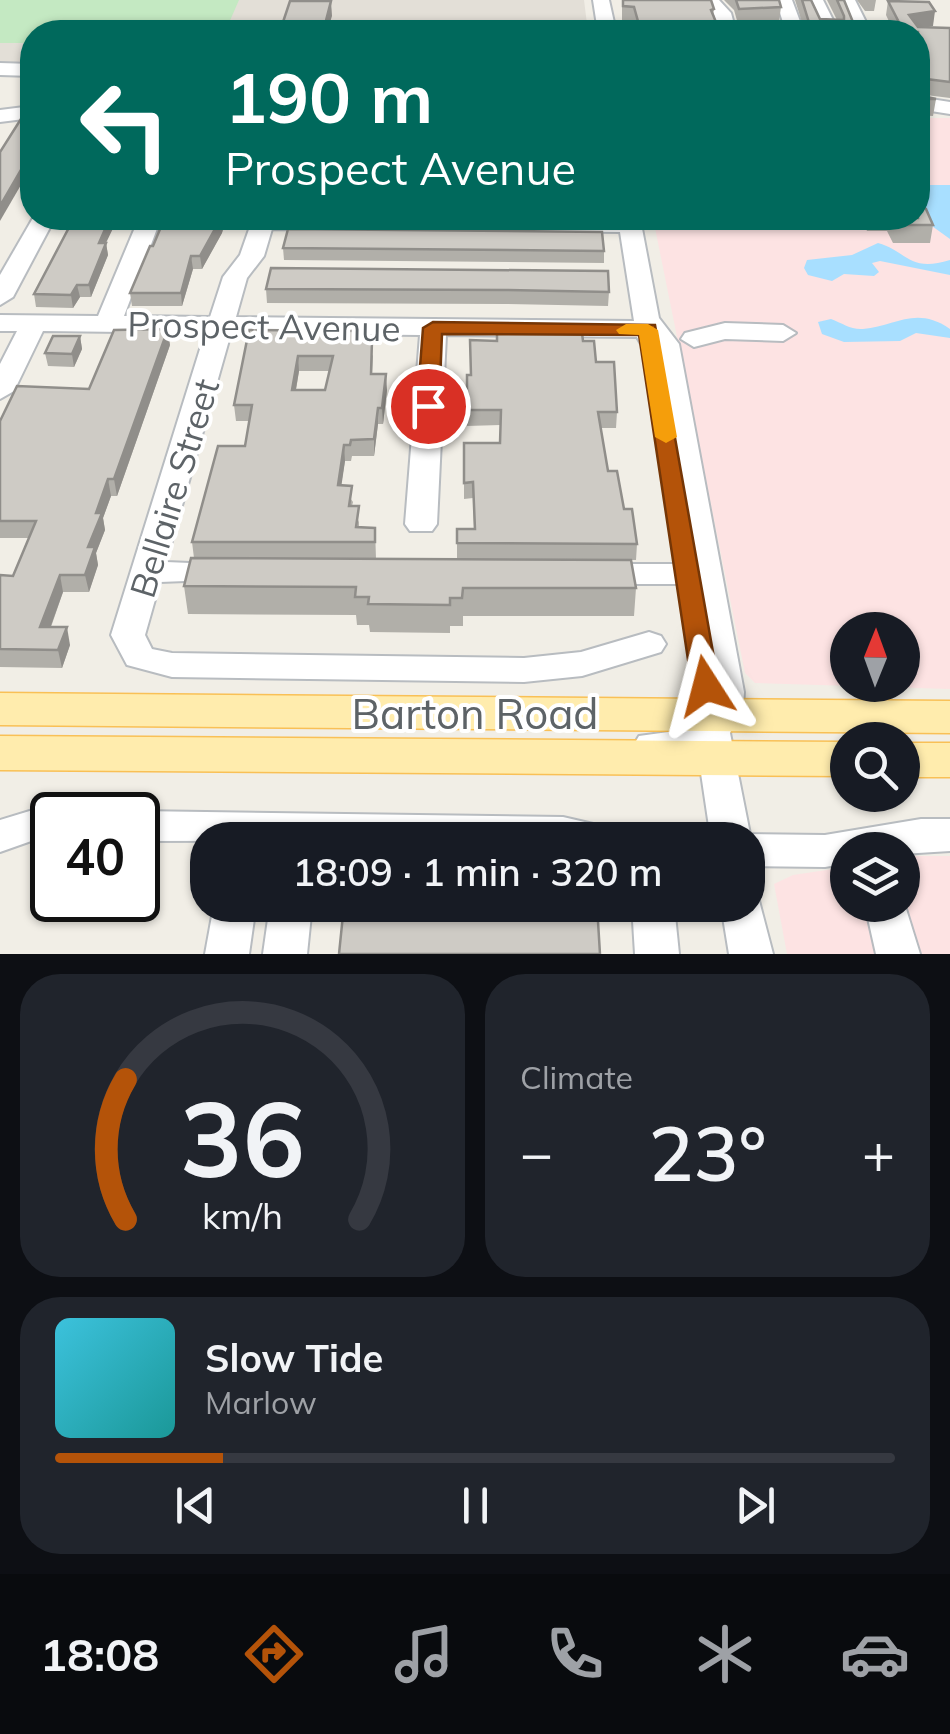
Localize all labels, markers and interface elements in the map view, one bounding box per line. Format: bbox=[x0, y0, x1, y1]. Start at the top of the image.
text: 190 m bbox=[225, 53, 433, 141]
icon: left bbox=[60, 60, 190, 190]
text: Prospect Avenue bbox=[225, 140, 576, 196]
street label: Prospect Avenue bbox=[127, 302, 401, 350]
pin bbox=[386, 364, 471, 449]
street label: Bellaire Street bbox=[120, 373, 228, 603]
icon: arrive bbox=[401, 379, 456, 434]
north arrow bbox=[830, 612, 920, 702]
map controls bbox=[830, 612, 920, 922]
position arrow bbox=[654, 634, 758, 738]
street label: Barton Road bbox=[351, 687, 599, 740]
button: search bbox=[830, 722, 920, 812]
speed limit sign: 40 bbox=[30, 792, 160, 922]
button: layers bbox=[830, 832, 920, 922]
text: 18:09 · 1 min · 320 m bbox=[292, 848, 663, 896]
text: Climate bbox=[520, 1057, 633, 1097]
text: 36 bbox=[180, 1072, 305, 1203]
text: 23° bbox=[648, 1106, 767, 1200]
text: − bbox=[520, 1118, 553, 1187]
text: + bbox=[862, 1118, 895, 1187]
text: km/h bbox=[202, 1193, 283, 1238]
text: Slow Tide bbox=[205, 1334, 383, 1382]
text: Marlow bbox=[205, 1382, 317, 1422]
icon: previous bbox=[168, 1478, 223, 1533]
icon: pause bbox=[448, 1478, 503, 1533]
icon: next bbox=[728, 1478, 783, 1533]
icon: directions bbox=[239, 1619, 309, 1689]
icon: music bbox=[389, 1619, 459, 1689]
icon: phone bbox=[540, 1619, 610, 1689]
icon: climate bbox=[690, 1619, 760, 1689]
icon: car bbox=[840, 1619, 910, 1689]
text: 18:08 bbox=[40, 1626, 159, 1682]

